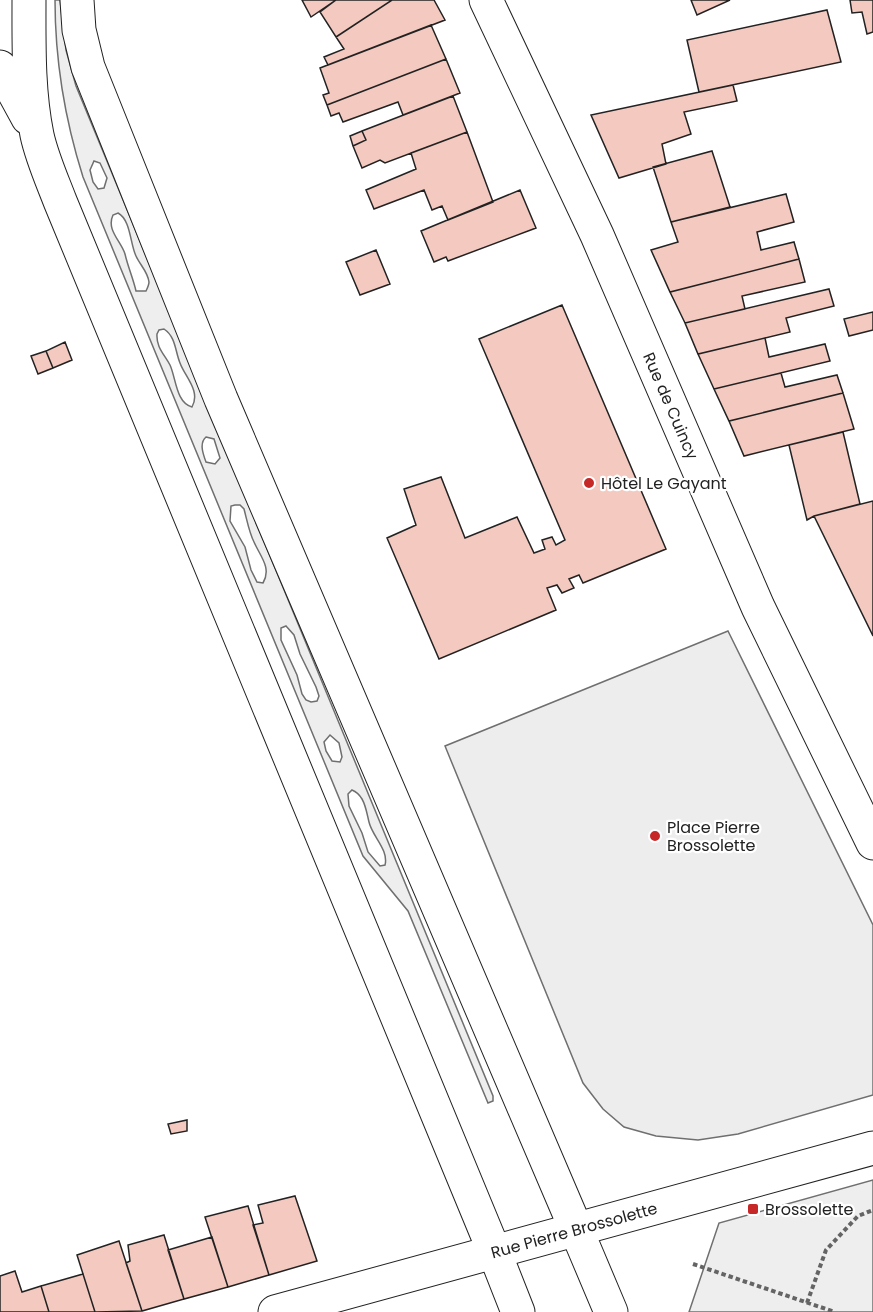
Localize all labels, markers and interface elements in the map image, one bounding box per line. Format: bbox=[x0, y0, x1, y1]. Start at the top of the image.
street label: Rue de Cuincy bbox=[637, 349, 704, 463]
place label: Hôtel Le Gayant bbox=[601, 472, 727, 495]
marker: Hôtel Le Gayant bbox=[582, 476, 596, 490]
place label: Place Pierre Brossolette bbox=[667, 816, 760, 857]
marker: Place Pierre Brossolette bbox=[648, 829, 662, 843]
street label: Rue Pierre Brossolette bbox=[488, 1197, 660, 1264]
place label: Brossolette bbox=[765, 1198, 853, 1221]
marker: Brossolette bbox=[746, 1202, 760, 1216]

